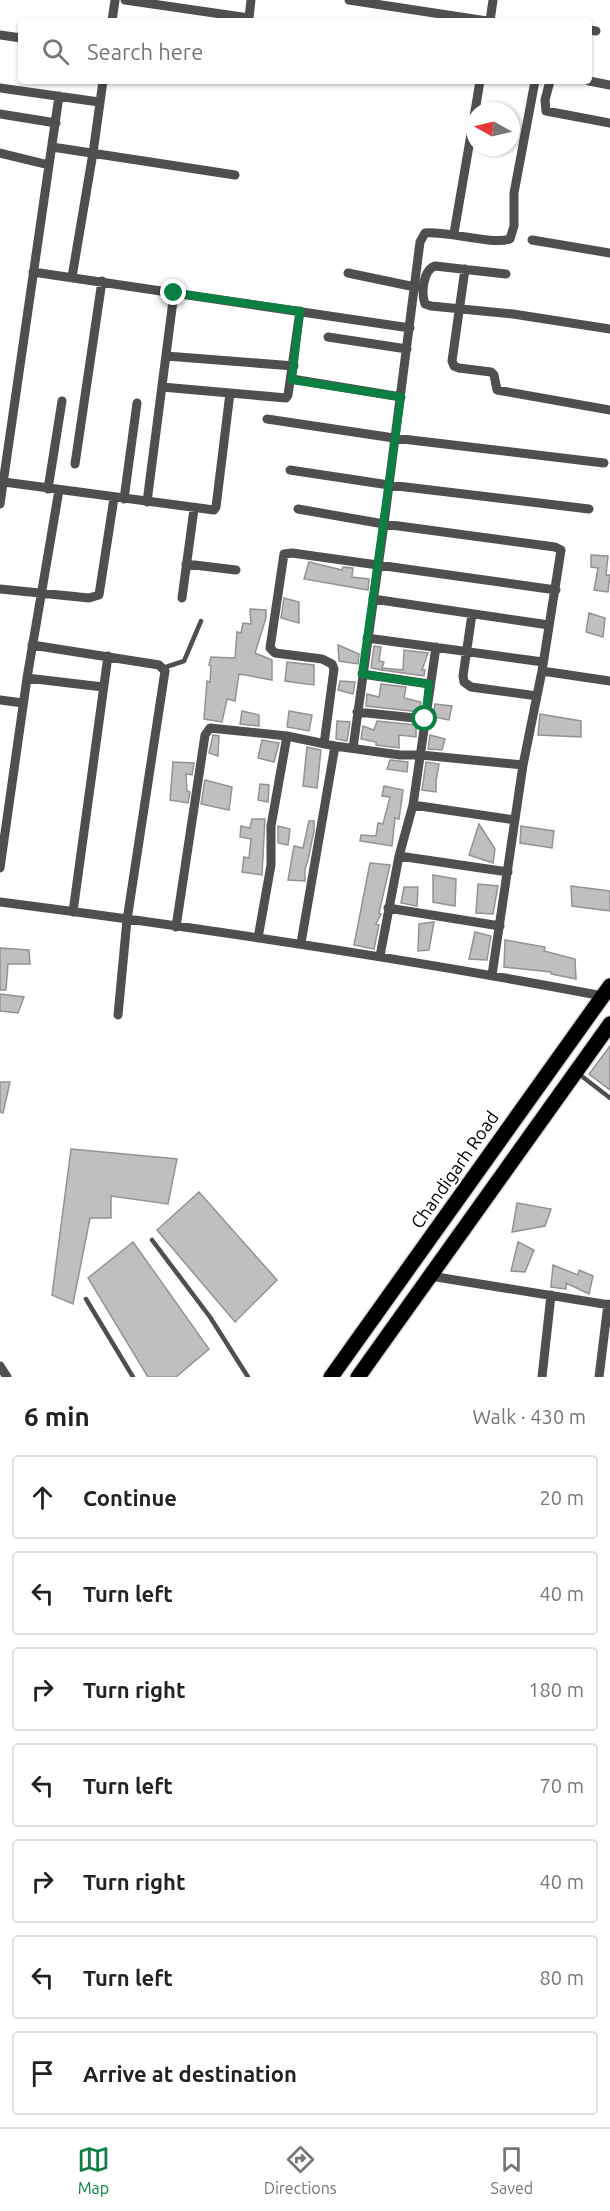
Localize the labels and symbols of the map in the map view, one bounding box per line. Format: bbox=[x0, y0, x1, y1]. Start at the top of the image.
north arrow bbox=[466, 102, 520, 156]
route end bbox=[160, 279, 186, 305]
route start bbox=[411, 705, 437, 731]
street label: Chandigarh Road bbox=[406, 1107, 502, 1232]

